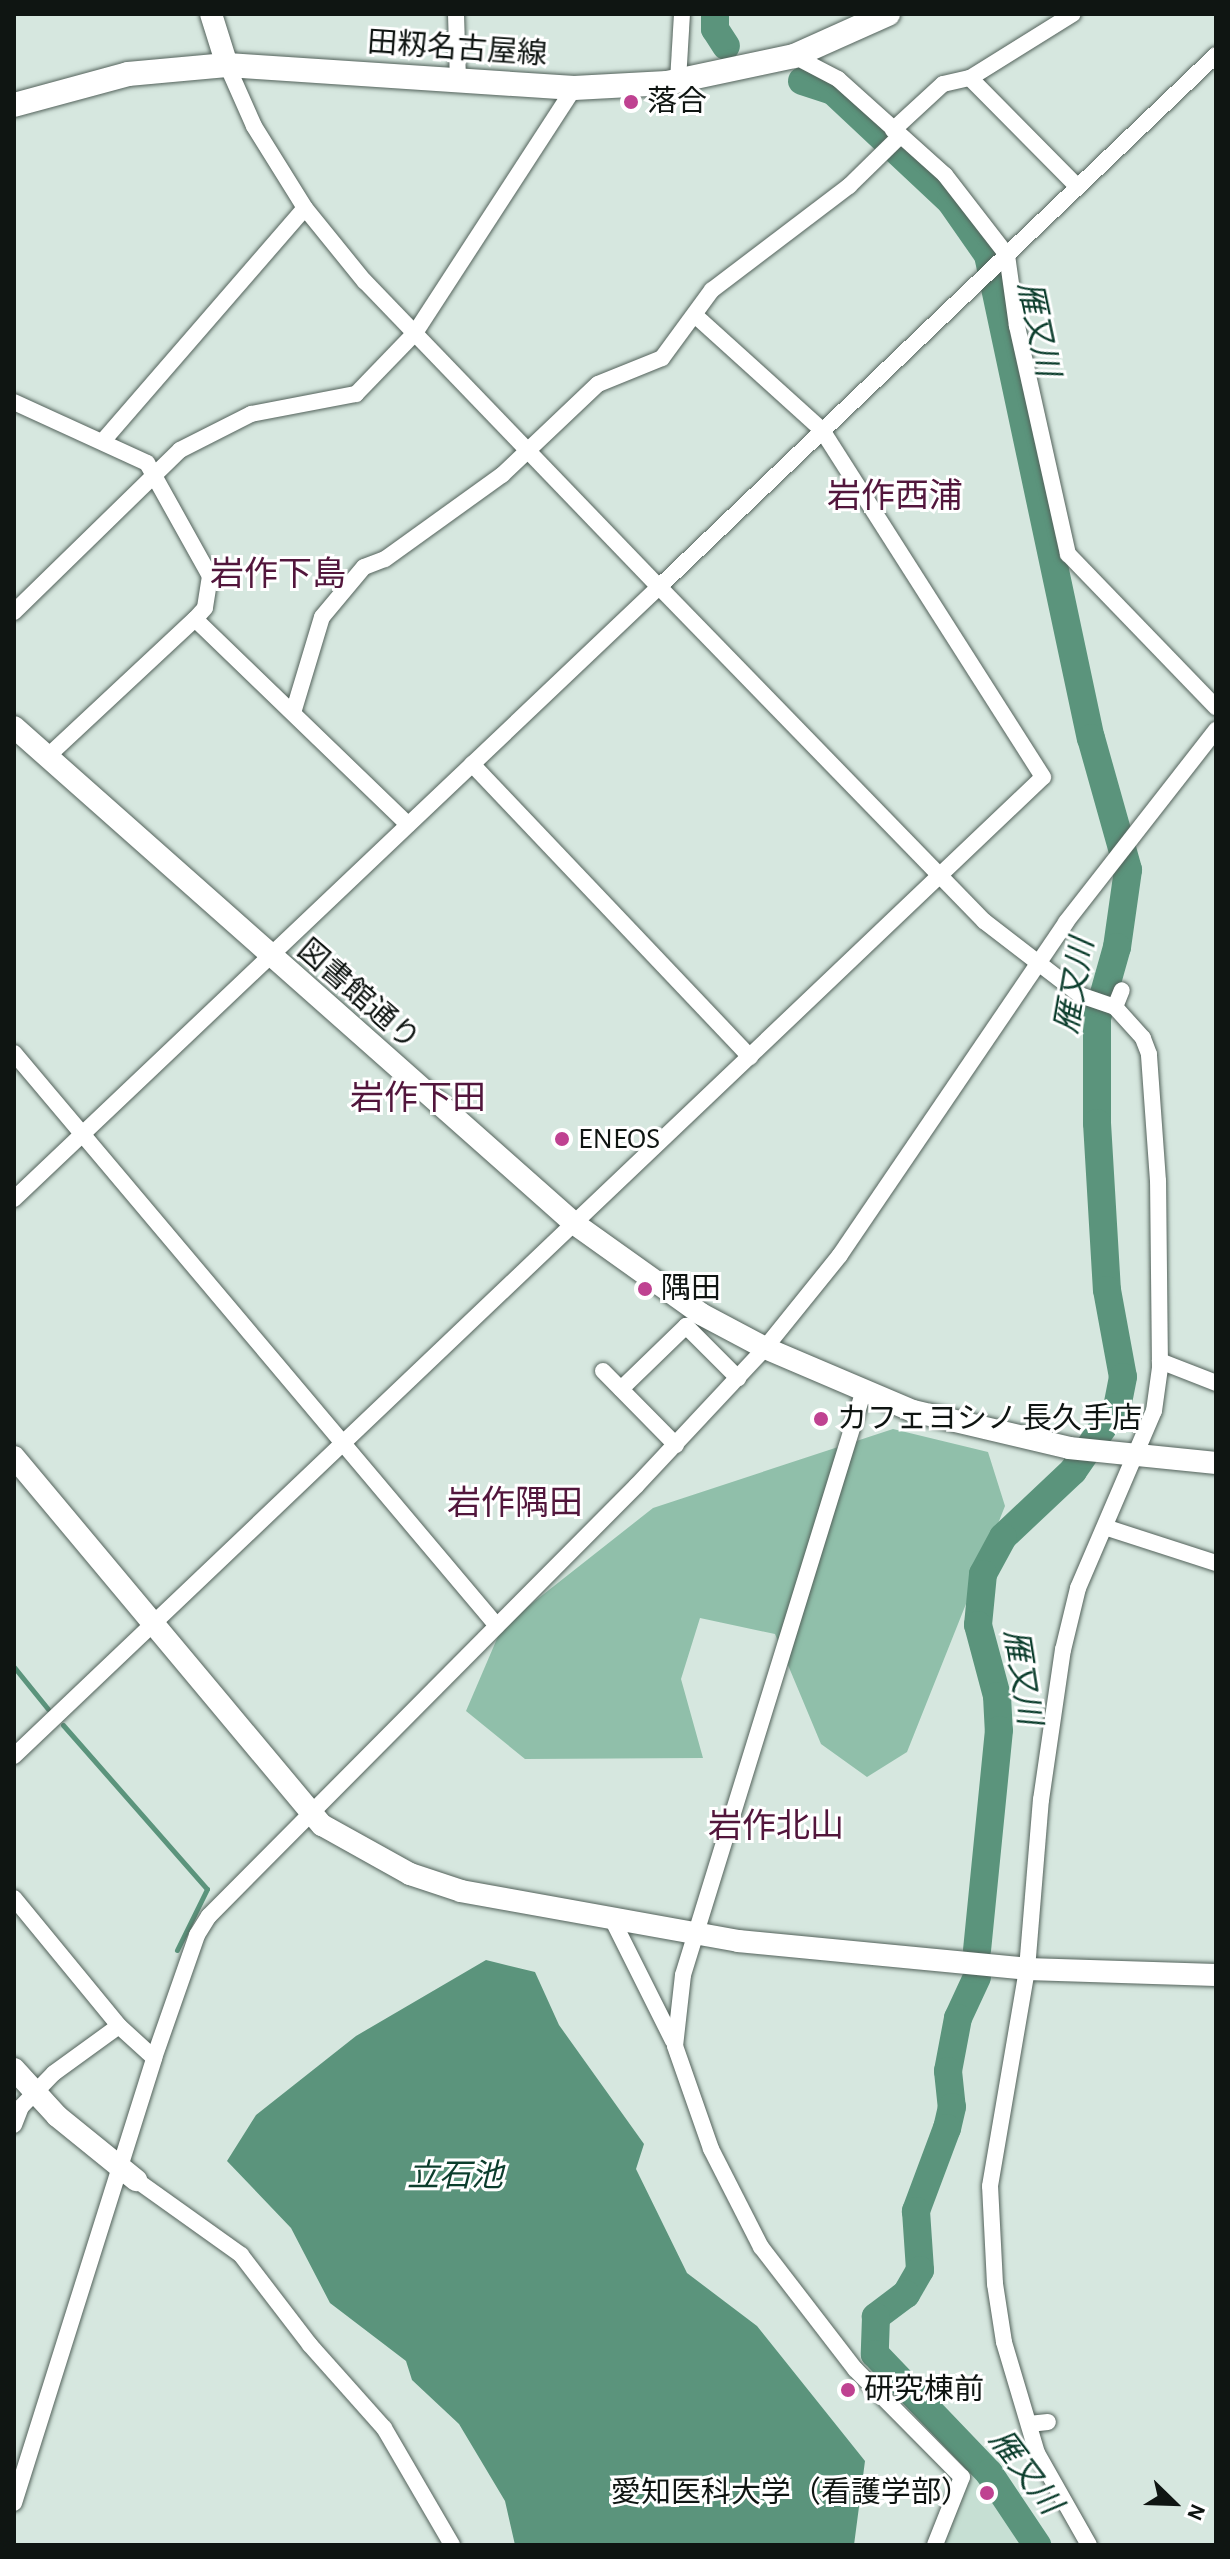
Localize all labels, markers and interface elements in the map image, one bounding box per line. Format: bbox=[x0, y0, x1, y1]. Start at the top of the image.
street label: 田籾名古屋線 bbox=[366, 25, 548, 73]
place label: 落合 bbox=[647, 84, 707, 120]
marker: 落合 bbox=[622, 93, 640, 111]
water label: 雁又川 bbox=[1009, 278, 1067, 380]
district label: 岩作西浦 bbox=[827, 478, 963, 518]
district label: 岩作下島 bbox=[210, 556, 346, 596]
street label: 図書館通り bbox=[290, 932, 426, 1058]
water label: 雁又川 bbox=[1048, 935, 1102, 1037]
district label: 岩作下田 bbox=[350, 1080, 486, 1120]
place label: ENEOS bbox=[578, 1121, 660, 1157]
marker: ENEOS bbox=[553, 1130, 571, 1148]
place label: 隅田 bbox=[661, 1271, 721, 1307]
marker: 隅田 bbox=[636, 1280, 654, 1298]
place label: カフェヨシノ 長久手店 bbox=[837, 1401, 1142, 1437]
marker: カフェヨシノ 長久手店 bbox=[812, 1410, 830, 1428]
district label: 岩作隅田 bbox=[447, 1485, 583, 1525]
water label: 雁又川 bbox=[996, 1627, 1048, 1727]
district label: 岩作北山 bbox=[708, 1808, 844, 1848]
water label: 立石池 bbox=[407, 2157, 503, 2195]
place label: 研究棟前 bbox=[864, 2372, 984, 2408]
marker: 研究棟前 bbox=[839, 2381, 857, 2399]
water label: 雁又川 bbox=[981, 2422, 1069, 2522]
north arrow bbox=[1134, 2463, 1214, 2543]
place label: 愛知医科大学（看護学部） bbox=[611, 2475, 971, 2511]
marker: 愛知医科大学（看護学部） bbox=[978, 2484, 996, 2502]
text: N bbox=[1183, 2501, 1209, 2524]

